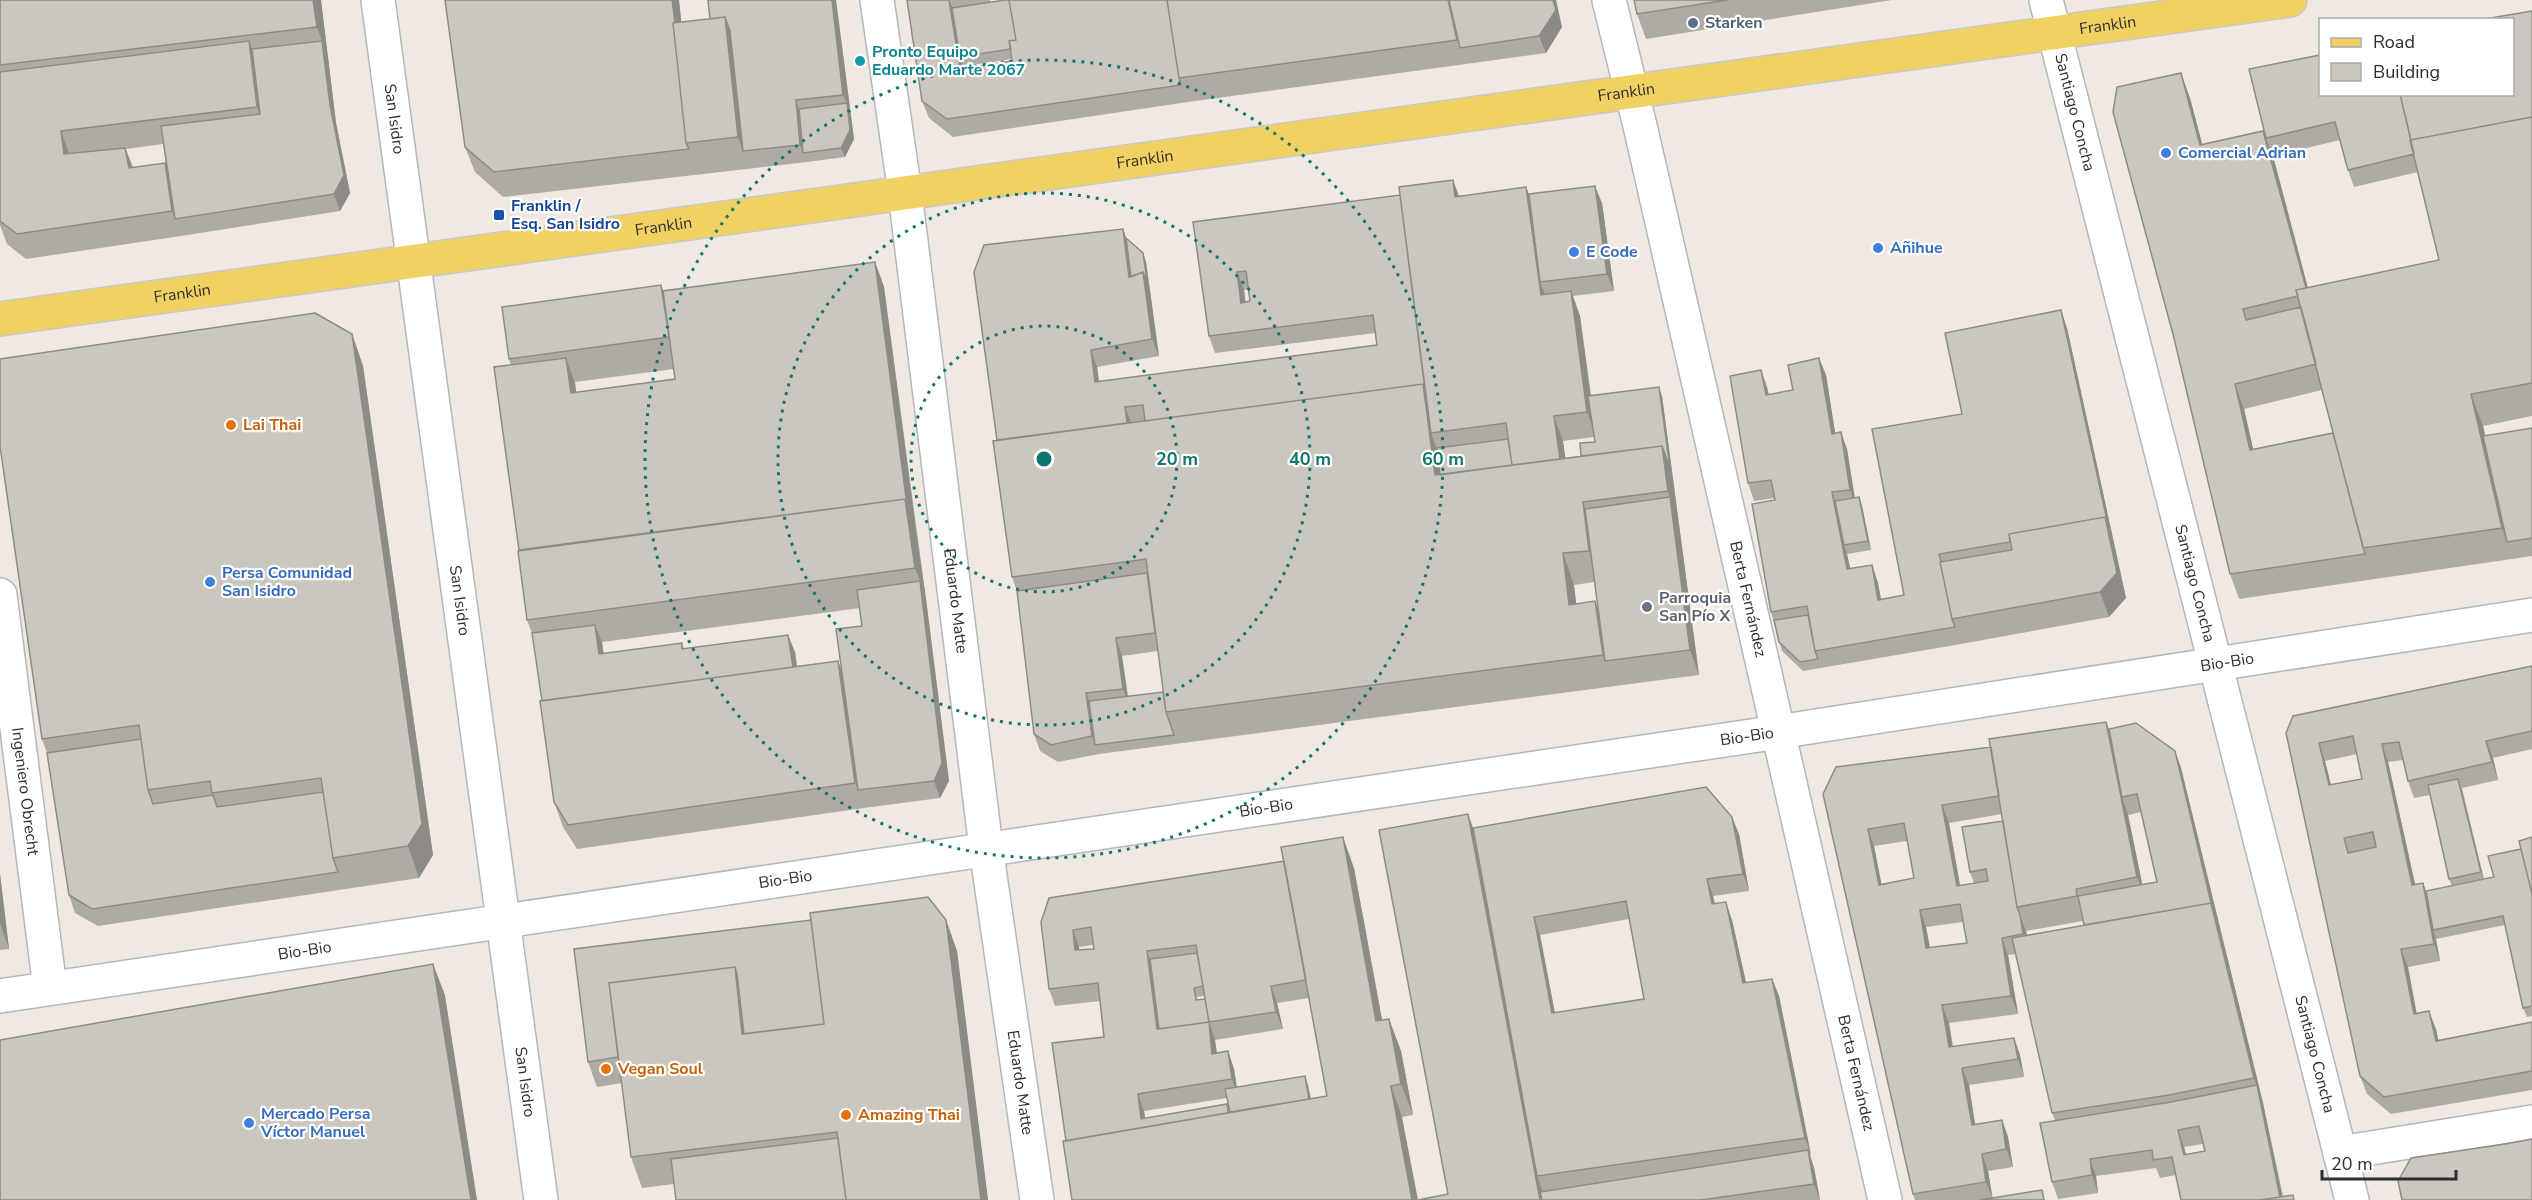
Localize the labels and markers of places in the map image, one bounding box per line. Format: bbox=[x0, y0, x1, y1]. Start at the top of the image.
place label: Starken bbox=[1705, 12, 1763, 34]
marker: Starken bbox=[1686, 16, 1700, 30]
place label: Pronto Equipo Eduardo Marte 2067 bbox=[872, 41, 1025, 81]
marker: Pronto Equipo Eduardo Marte 2067 bbox=[853, 54, 867, 68]
place label: Comercial Adrian bbox=[2178, 142, 2306, 164]
marker: Comercial Adrian bbox=[2159, 146, 2173, 160]
place label: Franklin / Esq. San Isidro bbox=[511, 195, 620, 235]
marker: Franklin / Esq. San Isidro bbox=[492, 208, 506, 222]
place label: Añihue bbox=[1890, 237, 1943, 259]
place label: E Code bbox=[1586, 241, 1638, 263]
marker: Añihue bbox=[1871, 241, 1885, 255]
marker: E Code bbox=[1567, 245, 1581, 259]
place label: Lai Thai bbox=[243, 414, 301, 436]
marker: Lai Thai bbox=[224, 418, 238, 432]
centre of rings bbox=[1034, 449, 1054, 469]
place label: Persa Comunidad San Isidro bbox=[222, 562, 352, 602]
marker: Persa Comunidad San Isidro bbox=[203, 575, 217, 589]
place label: Parroquia San Pío X bbox=[1659, 587, 1731, 627]
marker: Parroquia San Pío X bbox=[1640, 600, 1654, 614]
place label: Vegan Soul bbox=[617, 1058, 703, 1080]
marker: Vegan Soul bbox=[599, 1062, 613, 1076]
place label: Mercado Persa Víctor Manuel bbox=[260, 1103, 371, 1143]
place label: Amazing Thai bbox=[858, 1104, 960, 1126]
marker: Amazing Thai bbox=[839, 1108, 853, 1122]
marker: Mercado Persa Víctor Manuel bbox=[242, 1116, 256, 1130]

